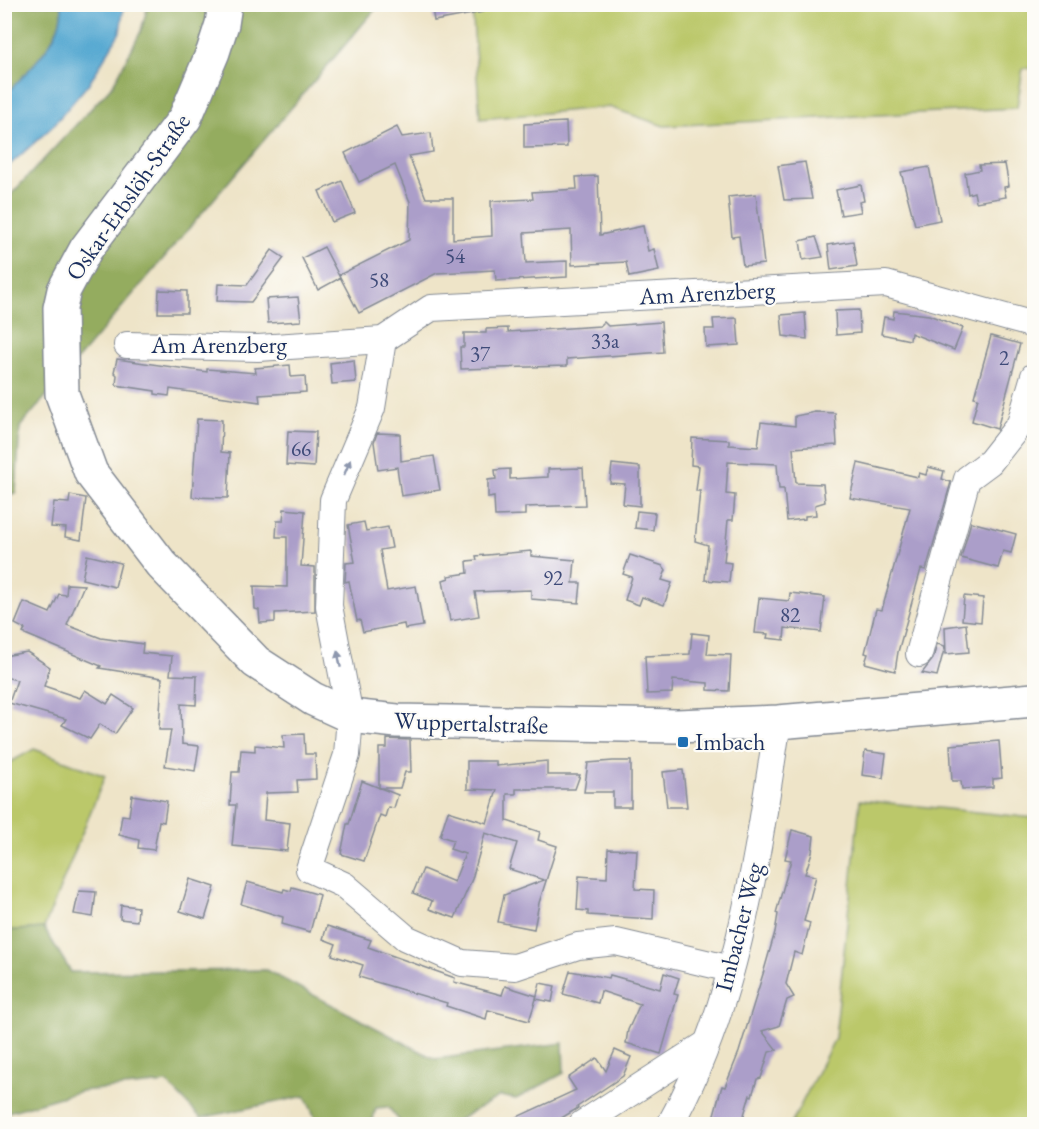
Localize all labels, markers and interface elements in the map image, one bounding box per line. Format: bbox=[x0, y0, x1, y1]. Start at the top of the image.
street label: Oskar-Erbslöh-Straße bbox=[58, 107, 197, 286]
house number: 54 bbox=[445, 242, 466, 269]
house number: 58 bbox=[369, 266, 389, 293]
street label: Am Arenzberg bbox=[637, 273, 776, 312]
house number: 33a bbox=[591, 327, 620, 354]
street label: Am Arenzberg bbox=[150, 329, 288, 360]
house number: 37 bbox=[470, 340, 491, 367]
house number: 2 bbox=[999, 344, 1009, 371]
house number: 66 bbox=[291, 435, 311, 462]
one-way arrow bbox=[342, 458, 352, 476]
house number: 92 bbox=[543, 564, 563, 591]
house number: 82 bbox=[780, 601, 800, 628]
one-way arrow bbox=[334, 649, 343, 668]
street label: Wuppertalstraße bbox=[393, 704, 549, 741]
place label: Imbach bbox=[695, 726, 765, 757]
marker: Imbach bbox=[676, 735, 690, 749]
street label: Imbacher Weg bbox=[708, 859, 770, 995]

